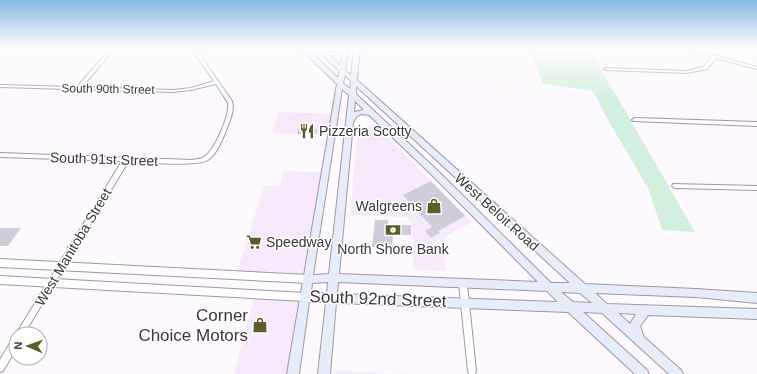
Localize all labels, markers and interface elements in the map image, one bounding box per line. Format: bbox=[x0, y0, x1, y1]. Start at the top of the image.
street label: South 90th Street bbox=[61, 81, 155, 97]
restaurant icon: Pizzeria Scotty bbox=[298, 122, 316, 140]
place label: Pizzeria Scotty bbox=[319, 123, 412, 139]
street label: South 91st Street bbox=[50, 149, 158, 169]
street label: West Beloit Road bbox=[452, 170, 542, 254]
street label: West Manitoba Street bbox=[32, 185, 115, 309]
shop icon: Walgreens bbox=[425, 197, 443, 215]
place label: Walgreens bbox=[356, 198, 422, 214]
bank icon: North Shore Bank bbox=[384, 221, 402, 239]
supermarket icon: Speedway bbox=[245, 233, 263, 251]
place label: Speedway bbox=[266, 234, 331, 250]
place label: North Shore Bank bbox=[337, 241, 450, 257]
street label: South 92nd Street bbox=[309, 287, 447, 311]
place label: Corner Choice Motors bbox=[138, 306, 248, 345]
shop icon: Corner Choice Motors bbox=[251, 316, 269, 334]
north arrow bbox=[8, 326, 48, 366]
text: N bbox=[12, 341, 24, 350]

